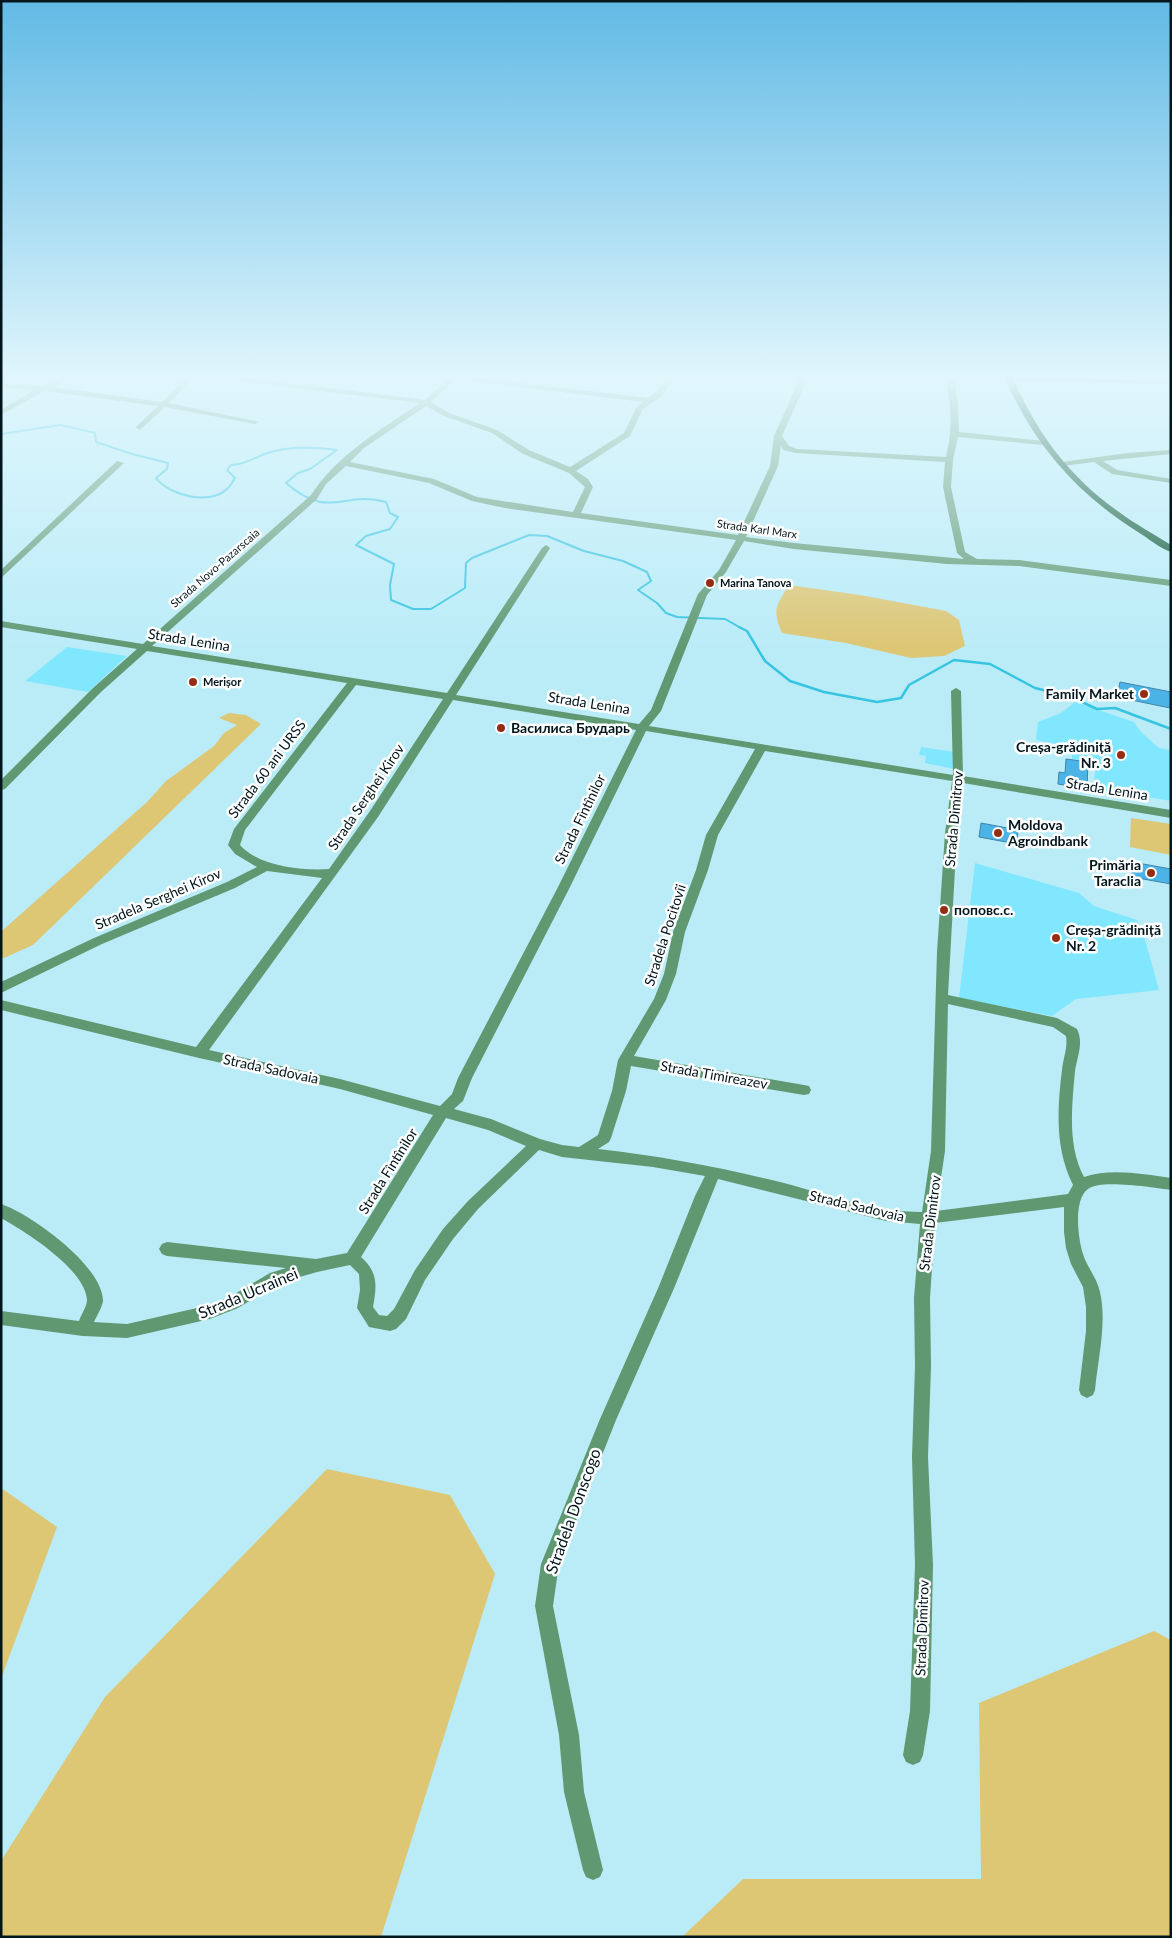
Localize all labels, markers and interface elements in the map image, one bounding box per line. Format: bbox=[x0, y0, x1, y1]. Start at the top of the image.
street label: Strada Karl Marx bbox=[716, 516, 798, 541]
street label: Strada Novo-Pazarscaia bbox=[168, 525, 262, 610]
place label: Marina Tanova bbox=[720, 576, 791, 589]
marker: Marina Tanova bbox=[704, 577, 716, 589]
street label: Strada Lenina bbox=[147, 625, 231, 654]
place label: Merișor bbox=[203, 675, 242, 688]
marker: Merișor bbox=[187, 676, 199, 688]
place label: Family Market bbox=[1046, 685, 1135, 702]
street label: Strada Lenina bbox=[547, 688, 631, 717]
marker: Family Market bbox=[1138, 688, 1150, 700]
street label: Strada 60 ani URSS bbox=[224, 716, 309, 821]
place label: Василиса Брударь bbox=[511, 719, 630, 736]
marker: Василиса Брударь bbox=[495, 722, 507, 734]
place label: Creșa-grădiniță Nr. 3 bbox=[1016, 738, 1111, 771]
street label: Strada Serghei Kirov bbox=[324, 740, 408, 853]
marker: Creșa-grădiniță Nr. 3 bbox=[1115, 749, 1127, 761]
street label: Strada Dimitrov bbox=[941, 770, 966, 868]
street label: Strada Fîntînilor bbox=[550, 771, 609, 867]
street label: Strada Lenina bbox=[1065, 774, 1149, 803]
place label: Moldova Agroindbank bbox=[1007, 816, 1089, 849]
marker: Moldova Agroindbank bbox=[992, 827, 1004, 839]
place label: Primăria Taraclia bbox=[1089, 856, 1141, 889]
street label: Stradela Serghei Kirov bbox=[92, 864, 224, 933]
marker: Primăria Taraclia bbox=[1145, 867, 1157, 879]
street label: Stradela Pocitovîi bbox=[640, 882, 689, 988]
place label: поповс.с. bbox=[954, 901, 1013, 918]
marker: поповс.с. bbox=[938, 904, 950, 916]
place label: Creșa-grădiniță Nr. 2 bbox=[1066, 921, 1161, 954]
marker: Creșa-grădiniță Nr. 2 bbox=[1050, 932, 1062, 944]
street label: Strada Sadovaia bbox=[222, 1050, 320, 1087]
street label: Strada Timireazev bbox=[659, 1057, 770, 1092]
street label: Strada Fîntînilor bbox=[354, 1125, 421, 1217]
street label: Strada Dimitrov bbox=[915, 1173, 944, 1272]
street label: Strada Sadovaia bbox=[808, 1186, 906, 1225]
street label: Strada Ucrainei bbox=[195, 1263, 301, 1322]
street label: Stradela Donscogo bbox=[541, 1446, 604, 1576]
street label: Strada Dimitrov bbox=[911, 1579, 932, 1676]

